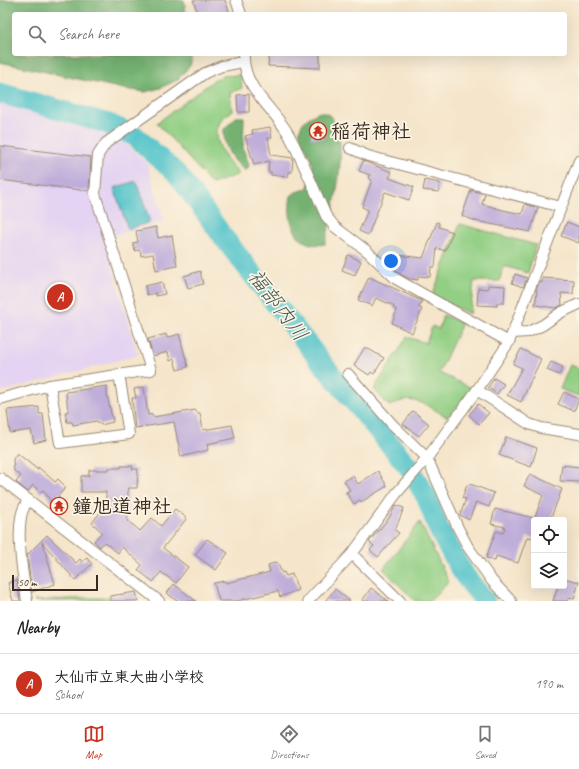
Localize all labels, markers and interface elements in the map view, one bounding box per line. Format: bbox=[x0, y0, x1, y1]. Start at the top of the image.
search box bbox=[12, 12, 567, 56]
icon: search bbox=[26, 23, 48, 45]
text: Search here bbox=[58, 25, 119, 44]
place label: 稲荷神社 bbox=[331, 119, 411, 144]
temple icon: 稲荷神社 bbox=[308, 121, 328, 141]
your location bbox=[381, 251, 401, 271]
water label: 福部内川 bbox=[242, 264, 314, 346]
pin: A bbox=[47, 282, 73, 312]
place label: 鐘旭道神社 bbox=[72, 494, 172, 519]
temple icon: 鐘旭道神社 bbox=[49, 496, 69, 516]
map controls bbox=[531, 517, 567, 589]
button: locate bbox=[531, 517, 567, 553]
button: layers bbox=[531, 553, 567, 589]
scale bar bbox=[12, 573, 98, 592]
text: 50 m bbox=[18, 575, 37, 589]
text: Nearby bbox=[16, 617, 59, 638]
text: 大仙市立東大曲小学校 bbox=[54, 668, 204, 687]
text: A bbox=[26, 676, 32, 692]
text: 190 m bbox=[535, 676, 563, 692]
text: School bbox=[54, 687, 82, 703]
tab: Map bbox=[83, 723, 105, 761]
tab: Directions bbox=[270, 723, 309, 761]
tab: Saved bbox=[474, 723, 496, 761]

